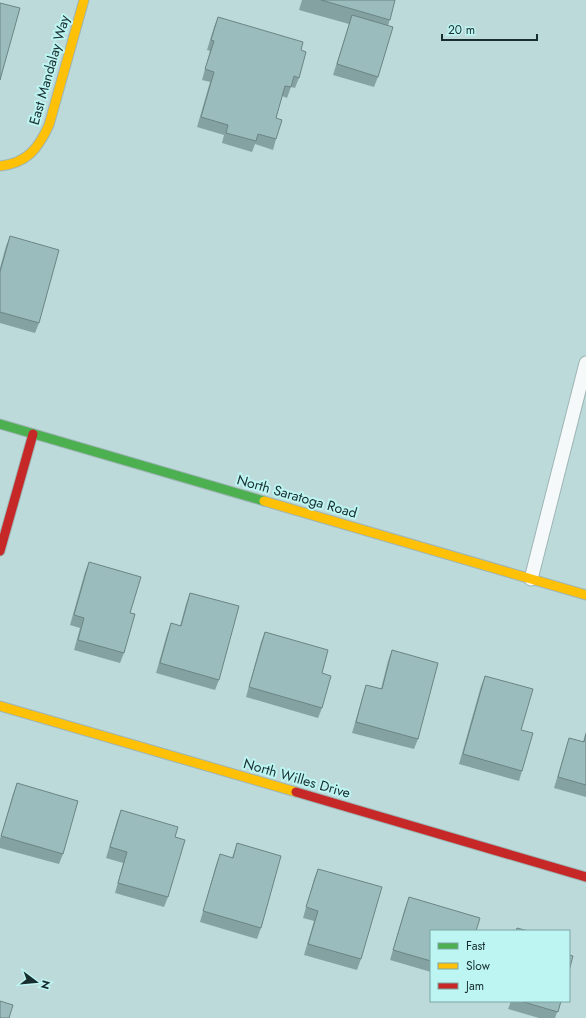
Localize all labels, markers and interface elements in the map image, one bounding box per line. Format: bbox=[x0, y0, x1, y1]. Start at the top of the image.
street label: East Mandalay Way bbox=[24, 12, 74, 127]
scale bar bbox=[442, 16, 537, 42]
text: 20 m bbox=[448, 21, 475, 39]
street label: North Saratoga Road bbox=[235, 469, 359, 523]
street label: North Willes Drive bbox=[241, 753, 353, 803]
legend bbox=[430, 930, 570, 1002]
text: Fast bbox=[466, 937, 485, 955]
text: Slow bbox=[466, 957, 491, 975]
north arrow bbox=[16, 962, 56, 1002]
text: Jam bbox=[464, 977, 484, 995]
text: N bbox=[37, 978, 55, 991]

